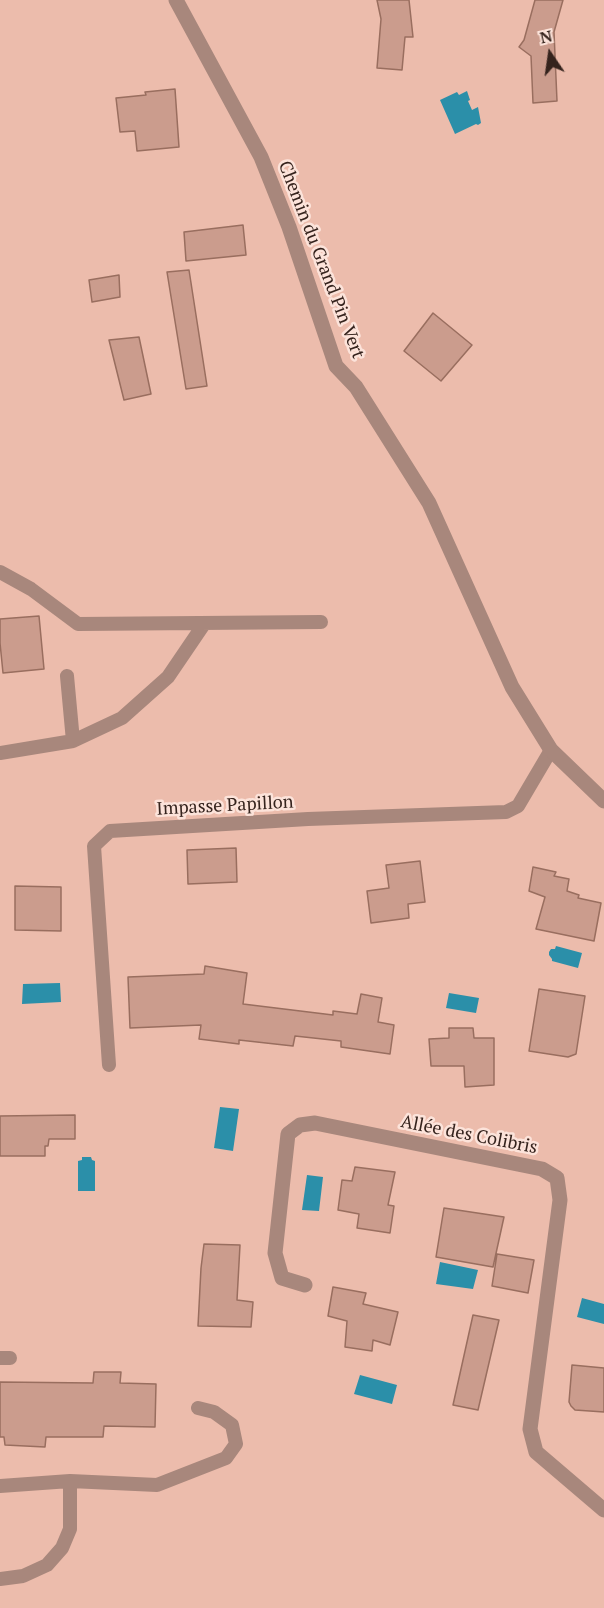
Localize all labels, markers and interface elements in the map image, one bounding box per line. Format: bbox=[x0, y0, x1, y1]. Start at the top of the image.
north arrow bbox=[520, 24, 580, 84]
text: N bbox=[538, 24, 554, 49]
street label: Chemin du Grand Pin Vert bbox=[273, 158, 369, 362]
street label: Impasse Papillon bbox=[156, 792, 294, 820]
street label: Allée des Colibris bbox=[399, 1111, 539, 1159]

